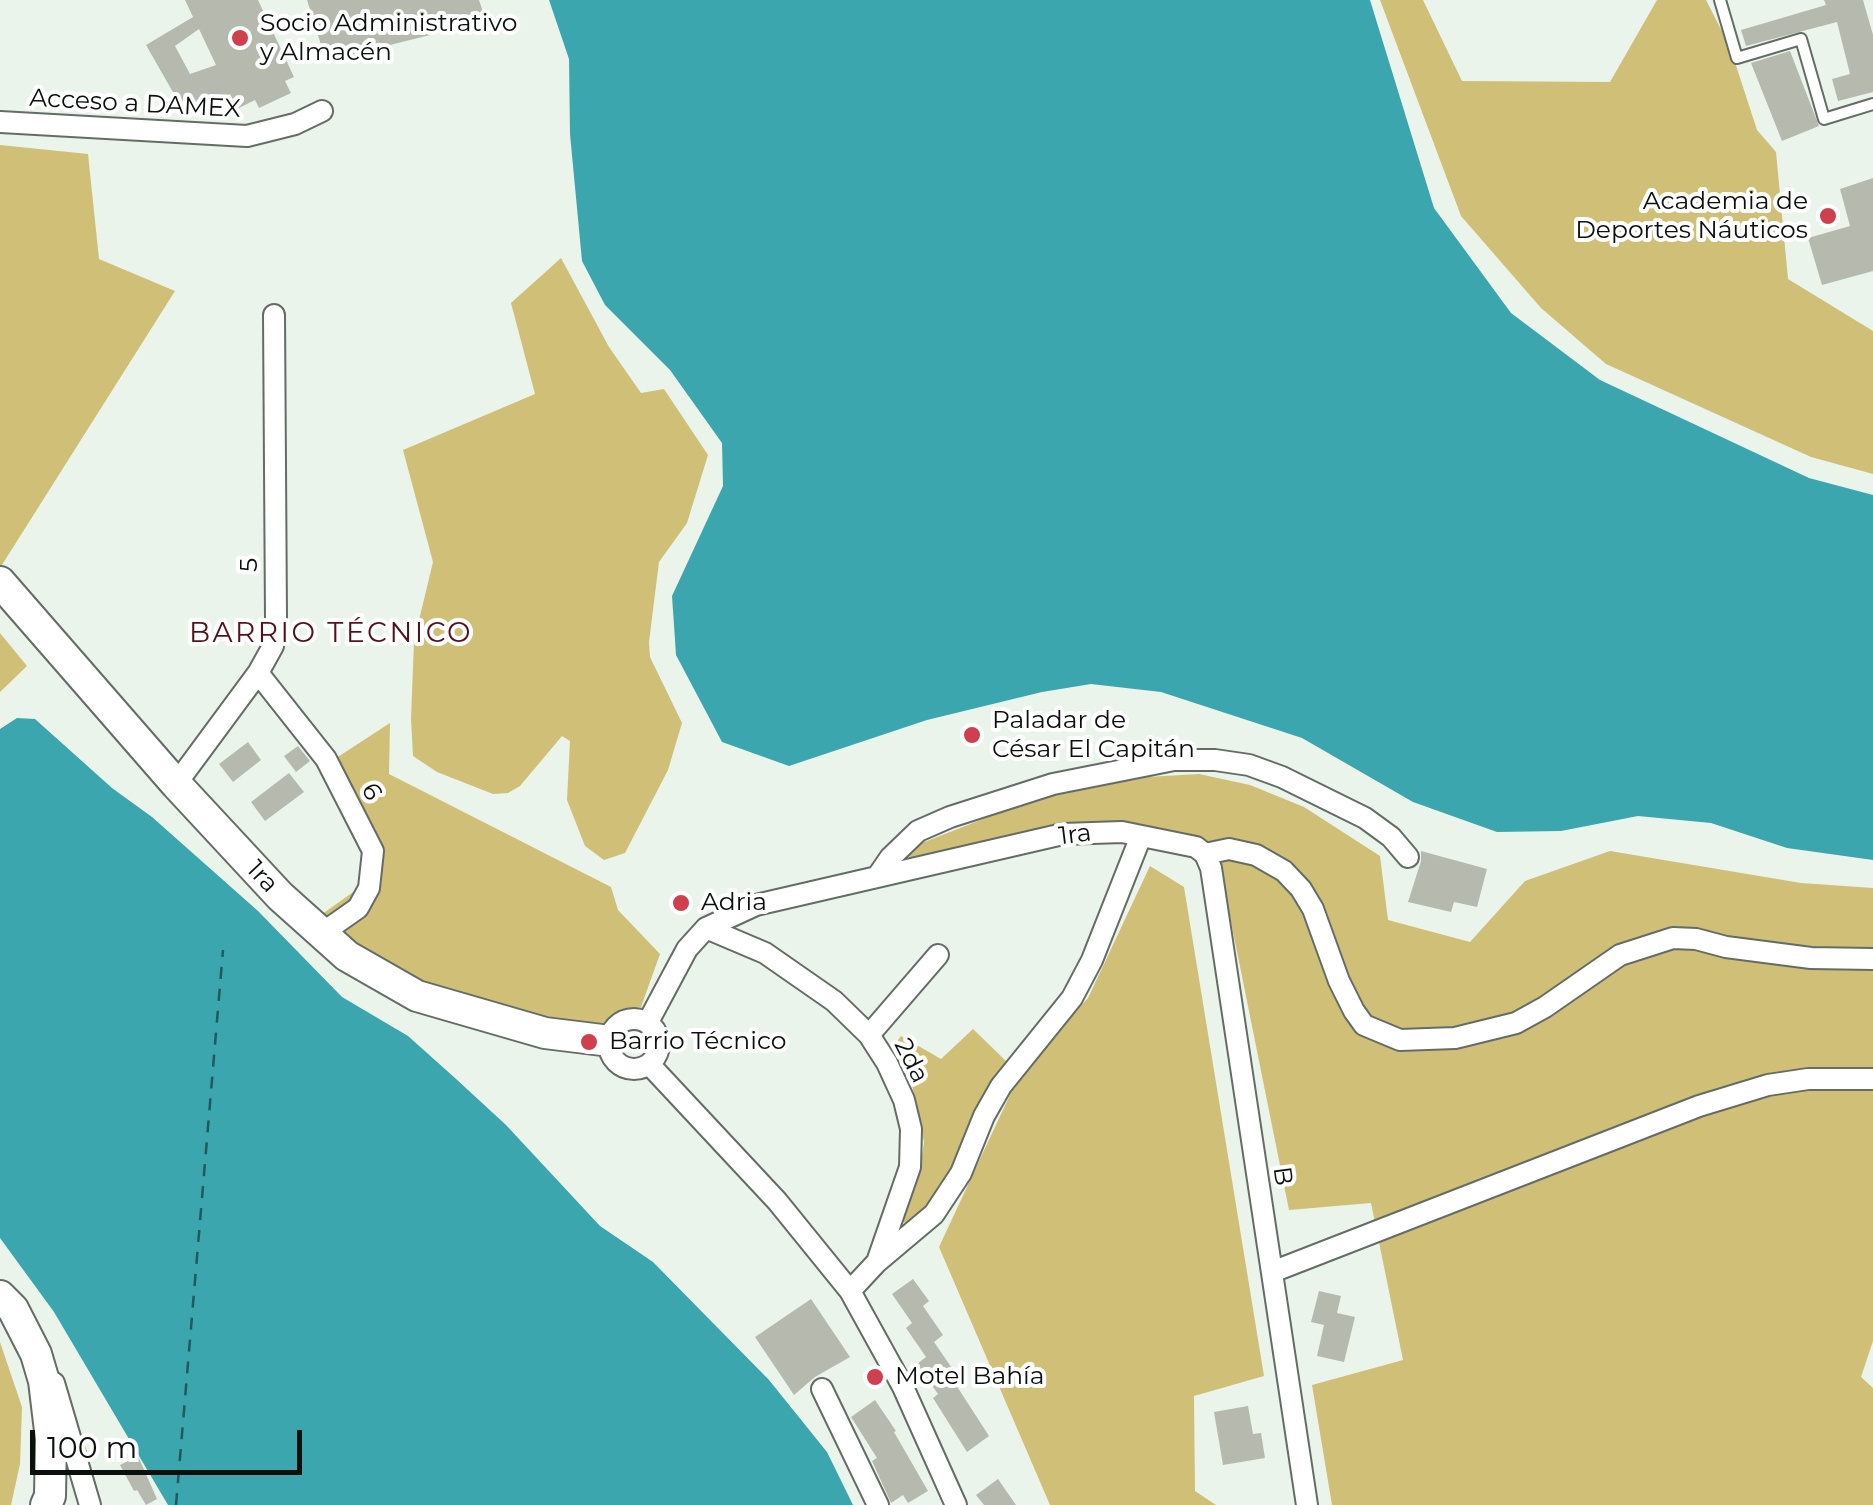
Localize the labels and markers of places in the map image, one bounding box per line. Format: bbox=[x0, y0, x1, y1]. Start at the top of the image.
place label: Socio Administrativo y Almacén bbox=[260, 9, 517, 68]
marker: Socio Administrativo y Almacén bbox=[229, 27, 251, 49]
place label: Academia de Deportes Náuticos bbox=[1575, 187, 1808, 246]
marker: Academia de Deportes Náuticos bbox=[1817, 205, 1839, 227]
place label: Paladar de César El Capitán bbox=[992, 706, 1195, 765]
marker: Paladar de César El Capitán bbox=[961, 724, 983, 746]
place label: Adria bbox=[701, 888, 767, 918]
marker: Adria bbox=[670, 892, 692, 914]
place label: Barrio Técnico bbox=[609, 1027, 787, 1057]
marker: Barrio Técnico bbox=[578, 1031, 600, 1053]
place label: Motel Bahía bbox=[895, 1362, 1045, 1392]
marker: Motel Bahía bbox=[864, 1366, 886, 1388]

